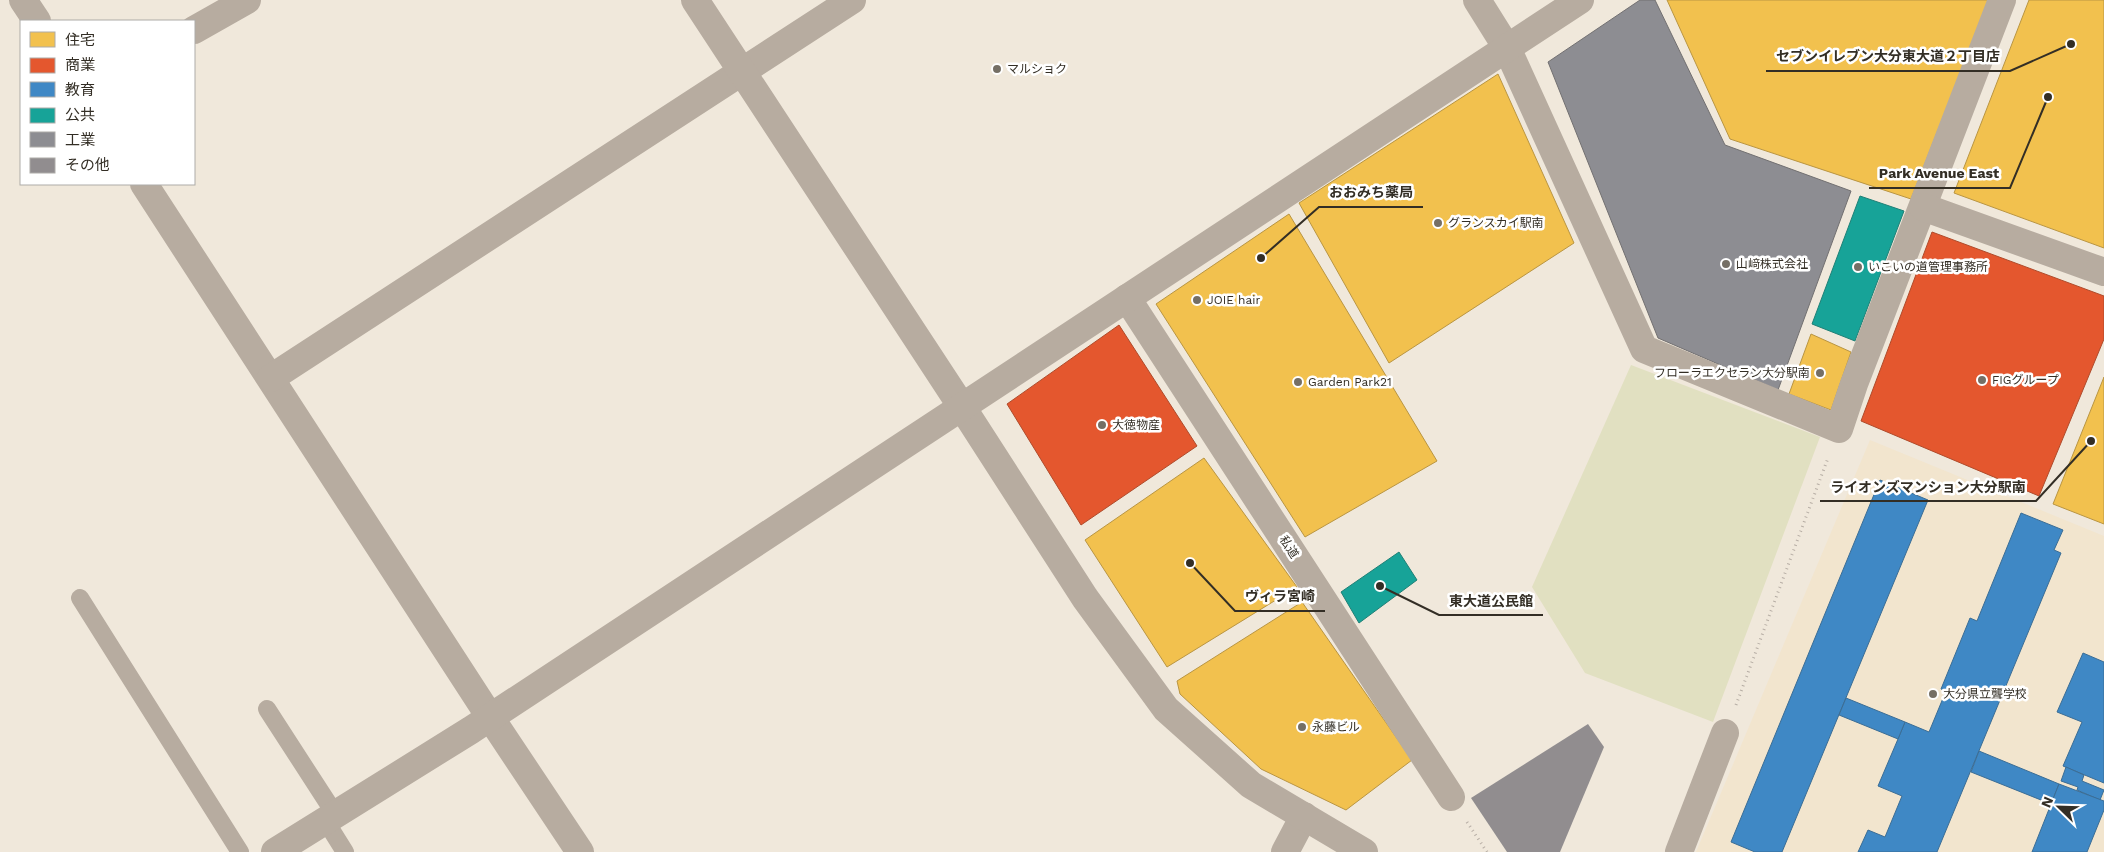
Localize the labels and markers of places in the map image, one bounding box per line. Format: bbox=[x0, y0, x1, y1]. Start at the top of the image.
callout: セブンイレブン大分東大道２丁目店 bbox=[1766, 42, 2010, 71]
place label: マルショク bbox=[1007, 62, 1067, 76]
marker: マルショク bbox=[991, 63, 1003, 75]
callout: Park Avenue East bbox=[1869, 159, 2010, 188]
callout: おおみち薬局 bbox=[1319, 178, 1423, 207]
place label: グランスカイ駅南 bbox=[1448, 216, 1544, 230]
marker: グランスカイ駅南 bbox=[1432, 217, 1444, 229]
place label: 山﨑株式会社 bbox=[1736, 257, 1808, 271]
marker: 山﨑株式会社 bbox=[1720, 258, 1732, 270]
place label: いこいの道管理事務所 bbox=[1868, 260, 1988, 274]
marker: いこいの道管理事務所 bbox=[1852, 261, 1864, 273]
place label: JOIE hair bbox=[1207, 293, 1260, 307]
marker: JOIE hair bbox=[1191, 294, 1203, 306]
place label: フローラエクセラン大分駅南 bbox=[1654, 366, 1810, 380]
marker: フローラエクセラン大分駅南 bbox=[1814, 367, 1826, 379]
place label: FIGグループ bbox=[1992, 373, 2059, 387]
marker: FIGグループ bbox=[1976, 374, 1988, 386]
place label: Garden Park21 bbox=[1308, 375, 1392, 389]
marker: Garden Park21 bbox=[1292, 376, 1304, 388]
place label: 大徳物産 bbox=[1112, 418, 1160, 432]
marker: 大徳物産 bbox=[1096, 419, 1108, 431]
callout: ライオンズマンション大分駅南 bbox=[1820, 472, 2036, 501]
callout: ヴィラ宮崎 bbox=[1235, 582, 1325, 611]
callout: 東大道公民館 bbox=[1439, 586, 1543, 615]
place label: 大分県立聾学校 bbox=[1943, 687, 2027, 701]
marker: 大分県立聾学校 bbox=[1927, 688, 1939, 700]
place label: 永藤ビル bbox=[1312, 720, 1360, 734]
marker: 永藤ビル bbox=[1296, 721, 1308, 733]

